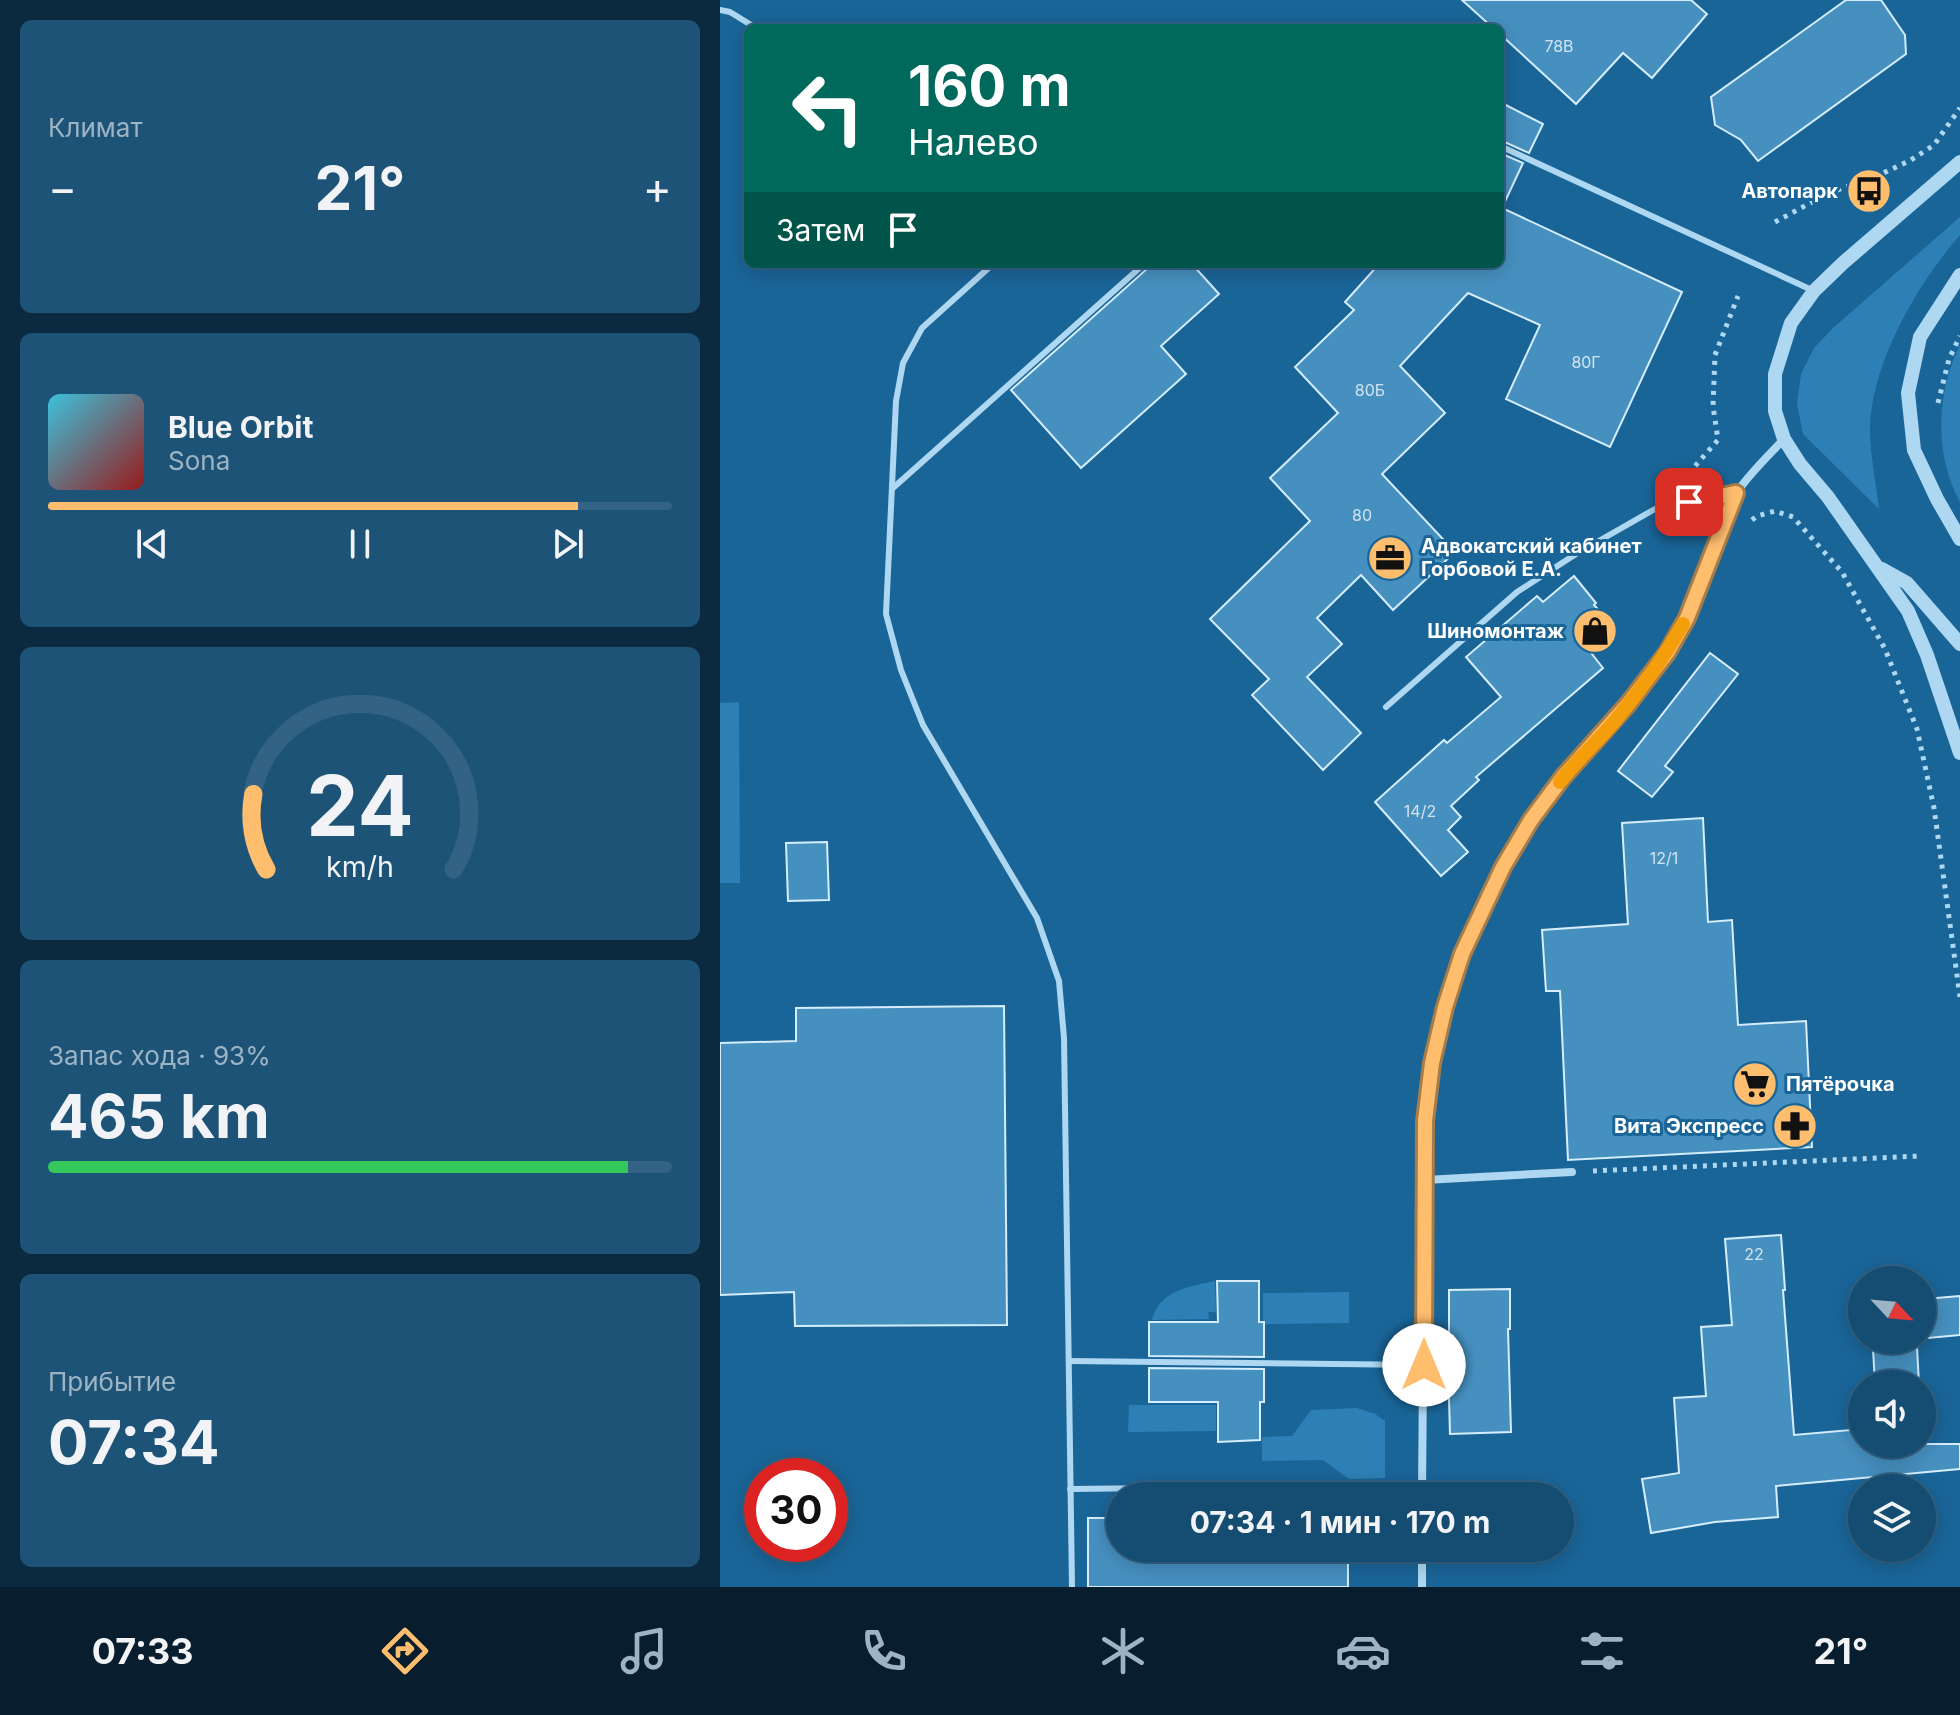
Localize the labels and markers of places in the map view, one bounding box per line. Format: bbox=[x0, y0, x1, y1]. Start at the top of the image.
bus stop icon: Автопарк bbox=[1845, 167, 1893, 215]
place label: Автопарк bbox=[1741, 179, 1838, 203]
pin bbox=[1655, 468, 1723, 536]
office icon: Адвокатский кабинет Горбовой Е.А. bbox=[1366, 534, 1414, 582]
place label: Адвокатский кабинет Горбовой Е.А. bbox=[1421, 534, 1642, 581]
shop icon: Шиномонтаж bbox=[1571, 607, 1619, 655]
place label: Шиномонтаж bbox=[1427, 619, 1564, 643]
supermarket icon: Пятёрочка bbox=[1731, 1060, 1779, 1108]
place label: Пятёрочка bbox=[1786, 1072, 1895, 1096]
pharmacy icon: Вита Экспресс bbox=[1771, 1102, 1819, 1150]
place label: Вита Экспресс bbox=[1614, 1114, 1764, 1138]

